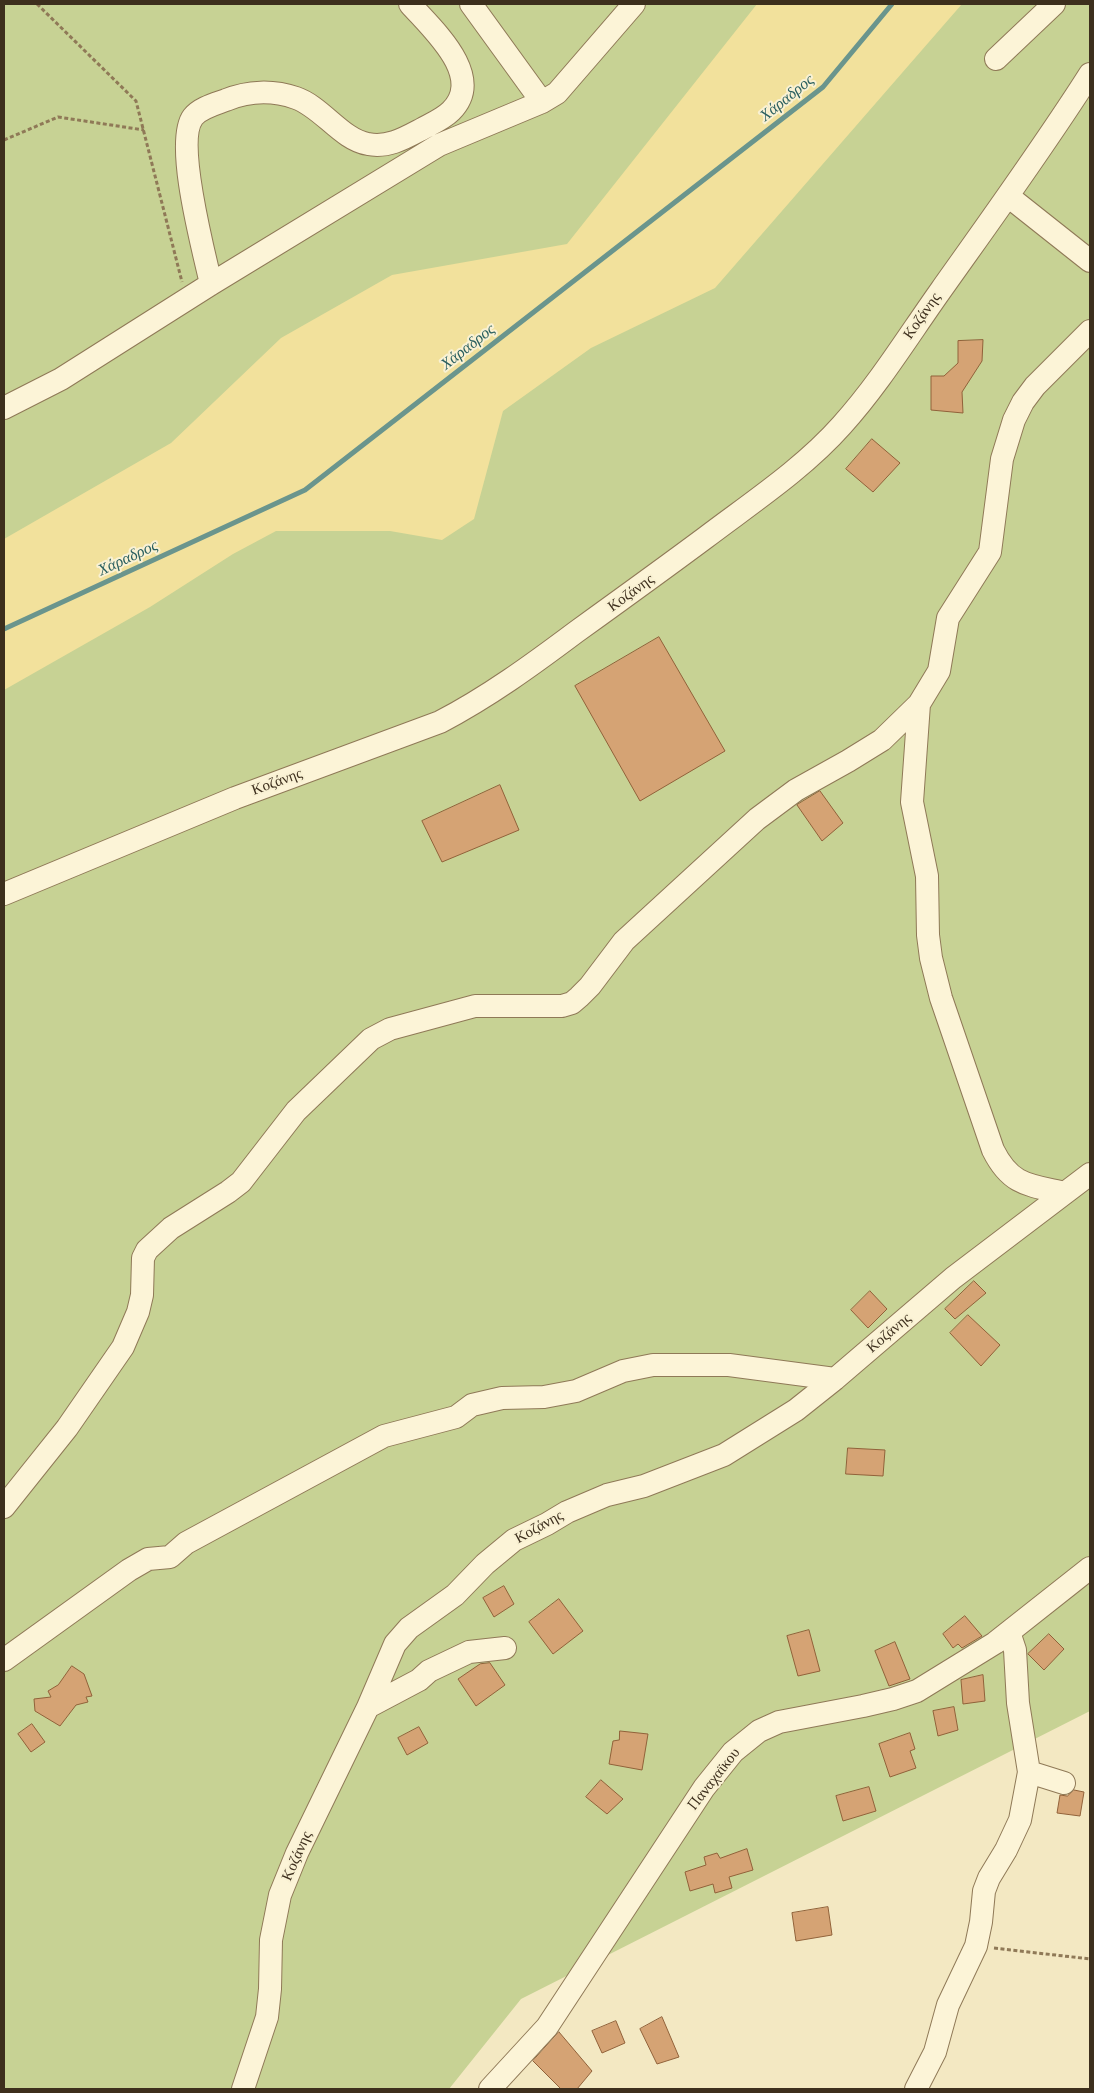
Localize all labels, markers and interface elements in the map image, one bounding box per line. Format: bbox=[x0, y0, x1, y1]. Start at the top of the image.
water label: Χάραδρος bbox=[756, 70, 818, 126]
street label: Κοζάνης bbox=[900, 289, 944, 343]
water label: Χάραδρος bbox=[437, 320, 499, 374]
water label: Χάραδρος bbox=[95, 536, 161, 580]
street label: Κοζάνης bbox=[605, 570, 657, 616]
street label: Κοζάνης bbox=[249, 765, 305, 799]
street label: Κοζάνης bbox=[863, 1309, 915, 1357]
street label: Κοζάνης bbox=[512, 1506, 566, 1548]
street label: Παναχαϊκου bbox=[684, 1744, 744, 1814]
street label: Κοζάνης bbox=[278, 1828, 316, 1884]

